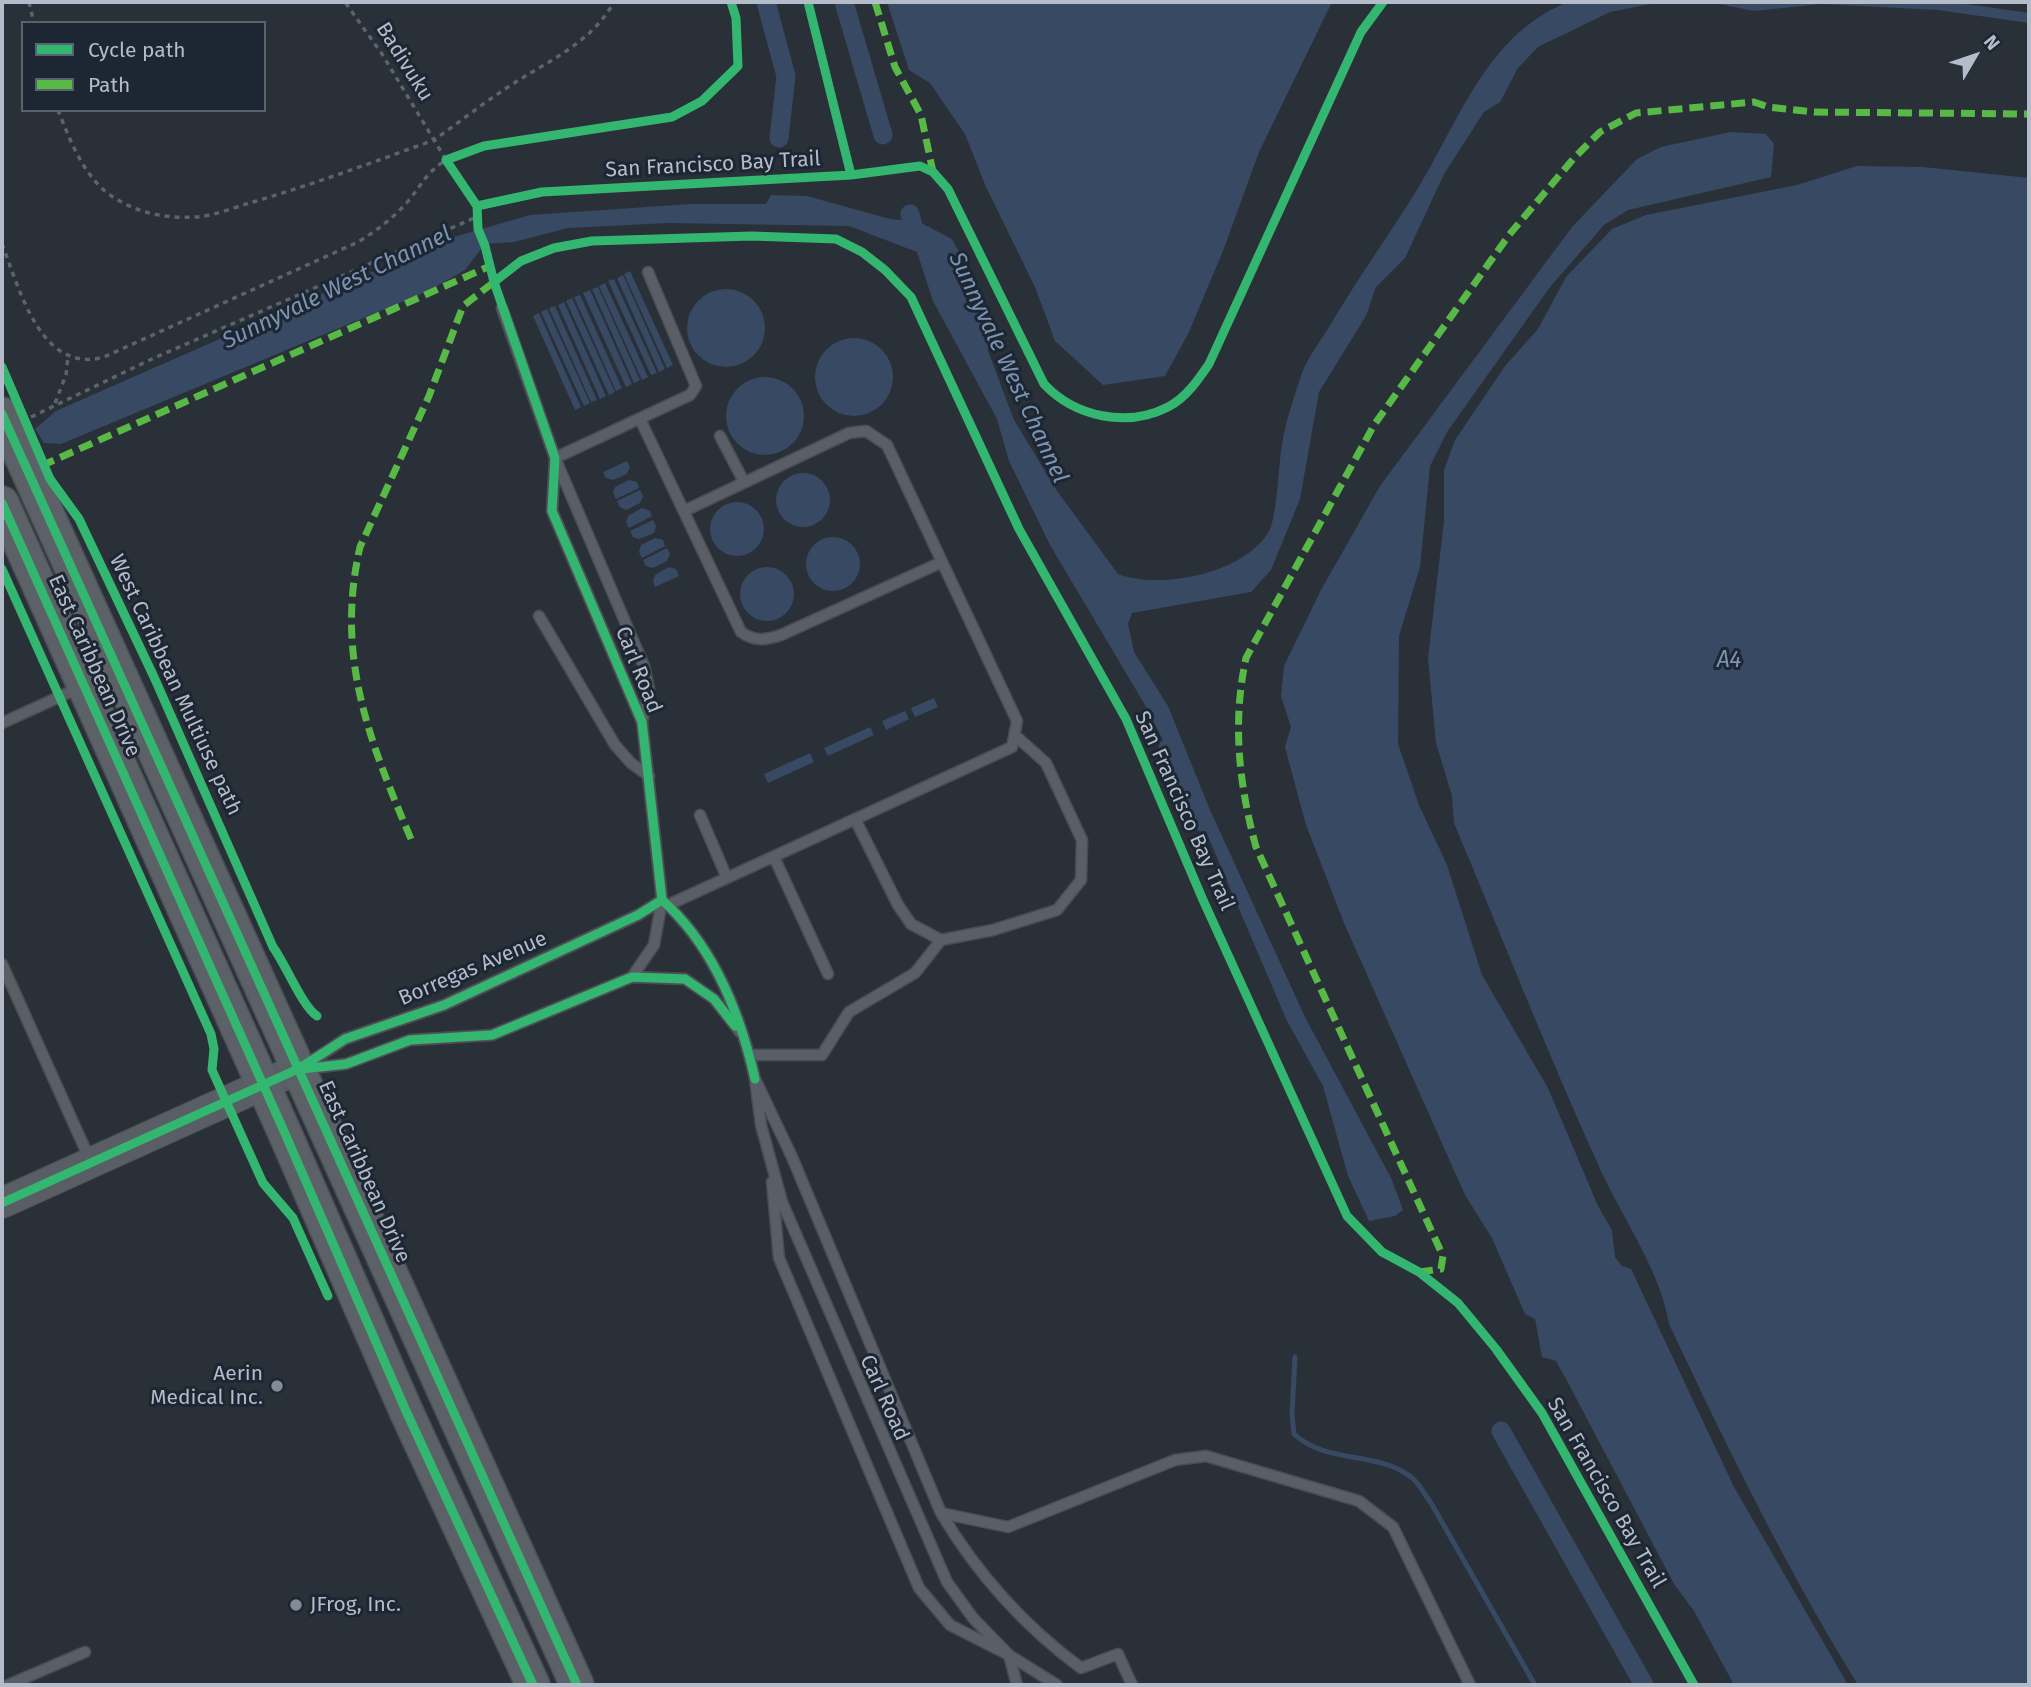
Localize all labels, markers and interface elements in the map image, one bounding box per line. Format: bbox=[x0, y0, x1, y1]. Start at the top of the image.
street label: Badivuku bbox=[370, 18, 438, 106]
legend bbox=[21, 21, 266, 112]
north arrow bbox=[1940, 21, 2010, 91]
text: N bbox=[1979, 30, 2005, 55]
text: Cycle path bbox=[88, 37, 186, 63]
text: Path bbox=[88, 72, 130, 98]
street label: San Francisco Bay Trail bbox=[605, 147, 821, 183]
water label: Sunnyvale West Channel bbox=[218, 221, 456, 355]
water label: Sunnyvale West Channel bbox=[942, 248, 1074, 488]
street label: West Caribbean Multiuse path bbox=[103, 551, 247, 819]
street label: East Caribbean Drive bbox=[42, 571, 146, 761]
street label: Carl Road bbox=[609, 623, 667, 717]
water label: A4 bbox=[1717, 647, 1741, 675]
street label: San Francisco Bay Trail bbox=[1129, 707, 1239, 915]
street label: Borregas Avenue bbox=[395, 926, 551, 1012]
street label: East Caribbean Drive bbox=[312, 1077, 416, 1267]
street label: Carl Road bbox=[854, 1351, 914, 1445]
place label: Aerin Medical Inc. bbox=[150, 1361, 263, 1411]
marker: Aerin Medical Inc. bbox=[269, 1378, 285, 1394]
street label: San Francisco Bay Trail bbox=[1541, 1393, 1671, 1593]
place label: JFrog, Inc. bbox=[310, 1592, 401, 1618]
marker: JFrog, Inc. bbox=[288, 1597, 304, 1613]

